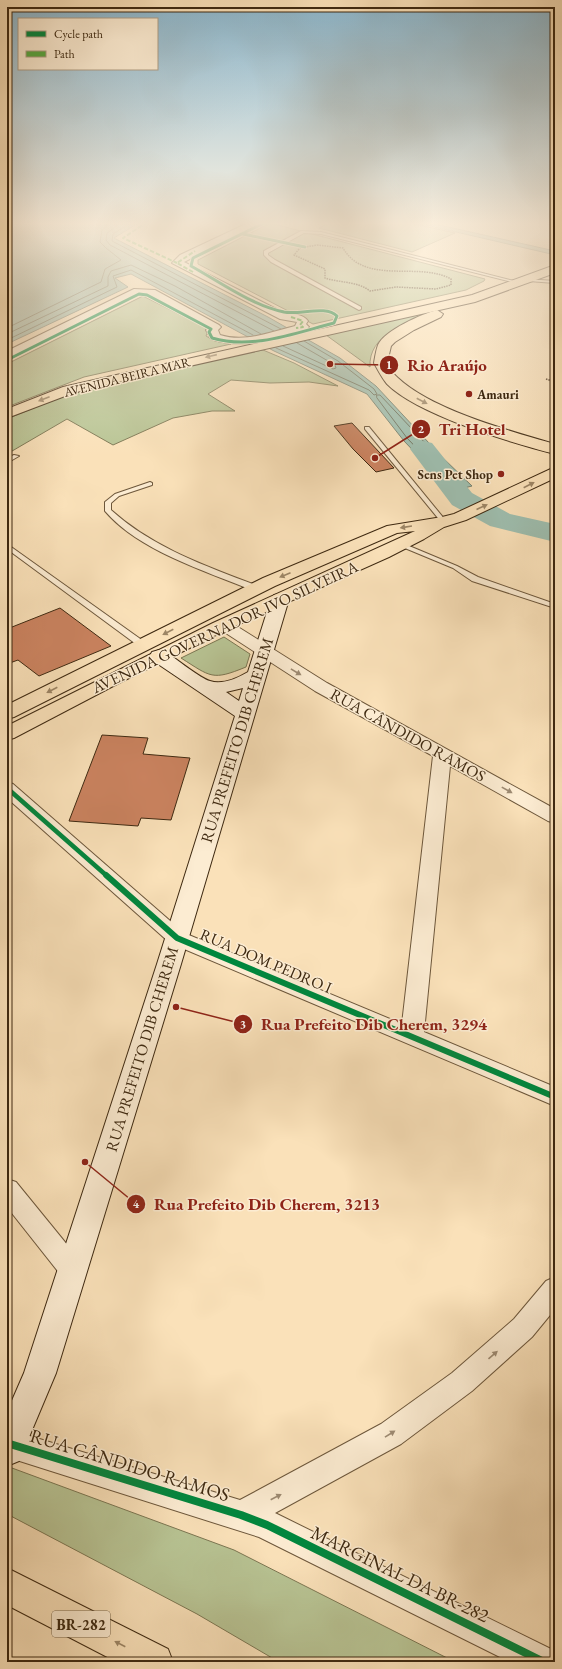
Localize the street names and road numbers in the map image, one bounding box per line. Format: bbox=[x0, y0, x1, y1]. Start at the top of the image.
street label: AVENIDA BEIRA MAR bbox=[61, 353, 193, 401]
street label: AVENIDA GOVERNADOR IVO SILVEIRA bbox=[88, 556, 362, 698]
street label: RUA PREFEITO DIB CHEREM bbox=[196, 635, 278, 845]
street label: RUA CÂNDIDO RAMOS bbox=[326, 683, 490, 787]
street label: RUA DOM PEDRO I bbox=[197, 924, 336, 999]
street label: RUA PREFEITO DIB CHEREM bbox=[101, 944, 183, 1154]
street label: RUA CÂNDIDO RAMOS bbox=[27, 1423, 233, 1507]
street label: MARGINAL DA BR-282 bbox=[307, 1520, 493, 1628]
road number: BR-282 bbox=[52, 1611, 110, 1637]

